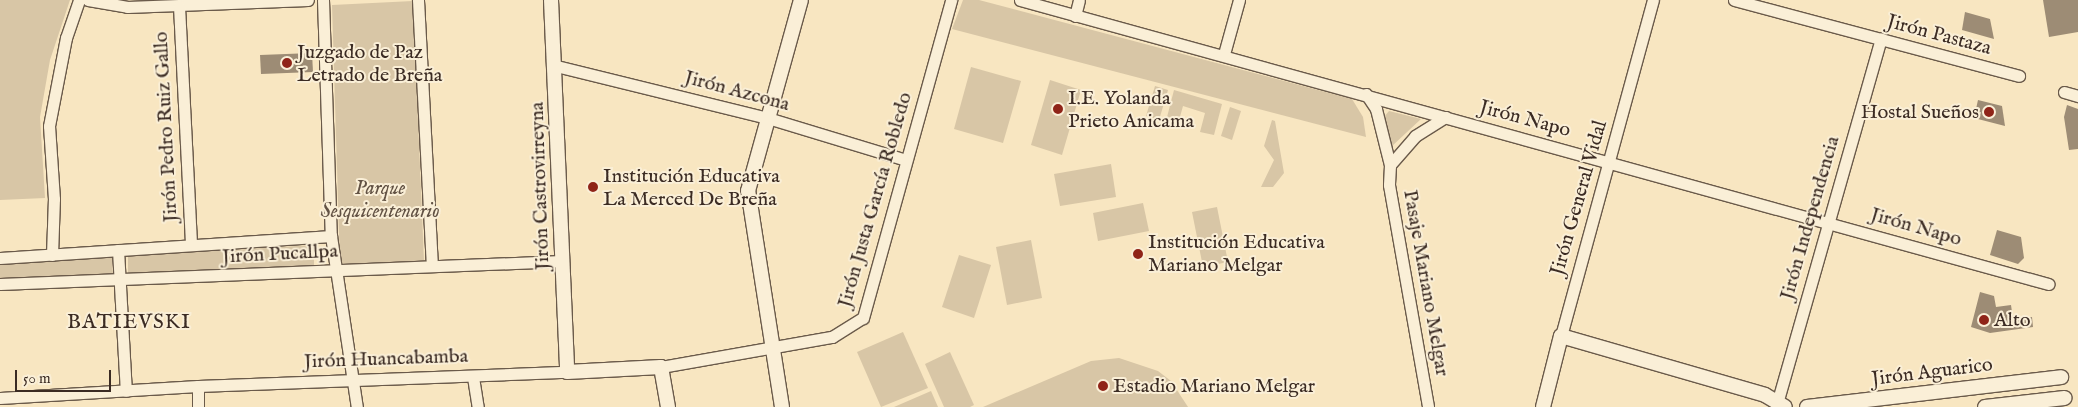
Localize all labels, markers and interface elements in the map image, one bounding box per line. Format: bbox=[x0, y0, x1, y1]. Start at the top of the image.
street label: Jirón Pastaza bbox=[1884, 10, 1994, 60]
street label: Jirón Pedro Ruiz Gallo bbox=[149, 31, 183, 223]
place label: Juzgado de Paz Letrado de Breña bbox=[297, 40, 442, 87]
marker: Juzgado de Paz Letrado de Breña bbox=[281, 57, 293, 69]
street label: Jirón Azcona bbox=[682, 65, 792, 117]
place label: I.E. Yolanda Prieto Anicama bbox=[1068, 86, 1194, 133]
street label: Jirón Justa García Robledo bbox=[833, 90, 917, 310]
street label: Jirón Napo bbox=[1477, 95, 1573, 143]
place label: Hostal Sueños bbox=[1861, 100, 1979, 124]
street label: Jirón Castrovirreyna bbox=[525, 101, 555, 271]
marker: I.E. Yolanda Prieto Anicama bbox=[1052, 103, 1064, 115]
marker: Hostal Sueños bbox=[1983, 106, 1995, 118]
street label: Jirón General Vidal bbox=[1545, 118, 1613, 278]
street label: Jirón Independencia bbox=[1775, 133, 1845, 303]
place label: Institución Educativa La Merced De Breña bbox=[603, 164, 780, 211]
park label: Parque Sesquicentenario bbox=[320, 177, 440, 224]
marker: Institución Educativa La Merced De Breña bbox=[587, 181, 599, 193]
street label: Pasaje Mariano Melgar bbox=[1398, 188, 1454, 378]
street label: Jirón Napo bbox=[1868, 203, 1964, 251]
place label: Institución Educativa Mariano Melgar bbox=[1148, 230, 1325, 277]
street label: Jirón Pucallpa bbox=[221, 239, 339, 269]
marker: Institución Educativa Mariano Melgar bbox=[1132, 248, 1144, 260]
place label: Alto bbox=[1994, 308, 2031, 332]
district label: BATIEVSKI bbox=[66, 310, 192, 336]
marker: Alto bbox=[1978, 314, 1990, 326]
street label: Jirón Huancabamba bbox=[303, 344, 469, 374]
street label: Jirón Aguarico bbox=[1870, 353, 1994, 391]
scale bar bbox=[18, 360, 114, 392]
text: 50 m bbox=[23, 369, 51, 388]
place label: Estadio Mariano Melgar bbox=[1113, 374, 1315, 398]
marker: Estadio Mariano Melgar bbox=[1097, 380, 1109, 392]

